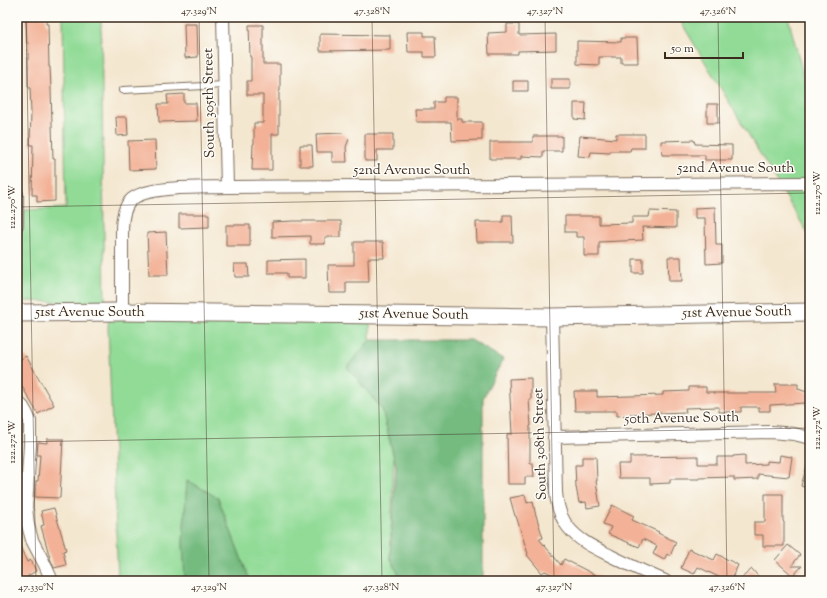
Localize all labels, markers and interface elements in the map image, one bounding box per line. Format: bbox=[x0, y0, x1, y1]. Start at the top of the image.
text: 47.329°N bbox=[181, 4, 217, 19]
text: 47.328°N bbox=[354, 4, 390, 19]
text: 47.327°N bbox=[527, 4, 563, 19]
text: 47.326°N bbox=[700, 4, 736, 19]
scale bar bbox=[665, 34, 743, 60]
text: 50 m bbox=[670, 40, 694, 58]
street label: South 305th Street bbox=[199, 48, 221, 158]
street label: 52nd Avenue South bbox=[676, 159, 795, 179]
street label: 52nd Avenue South bbox=[352, 161, 471, 181]
text: 122.270°W bbox=[810, 171, 825, 215]
text: 122.270°W bbox=[5, 185, 20, 229]
street label: 51st Avenue South bbox=[681, 302, 792, 324]
street label: 51st Avenue South bbox=[34, 303, 145, 323]
street label: 51st Avenue South bbox=[358, 304, 469, 326]
street label: South 308th Street bbox=[529, 387, 553, 500]
text: 122.272°W bbox=[810, 406, 825, 450]
street label: 50th Avenue South bbox=[623, 408, 740, 430]
text: 122.272°W bbox=[5, 420, 20, 464]
text: 47.330°N bbox=[18, 580, 54, 595]
text: 47.329°N bbox=[191, 580, 227, 595]
text: 47.328°N bbox=[363, 580, 399, 595]
text: 47.327°N bbox=[536, 580, 572, 595]
text: 47.326°N bbox=[709, 580, 745, 595]

